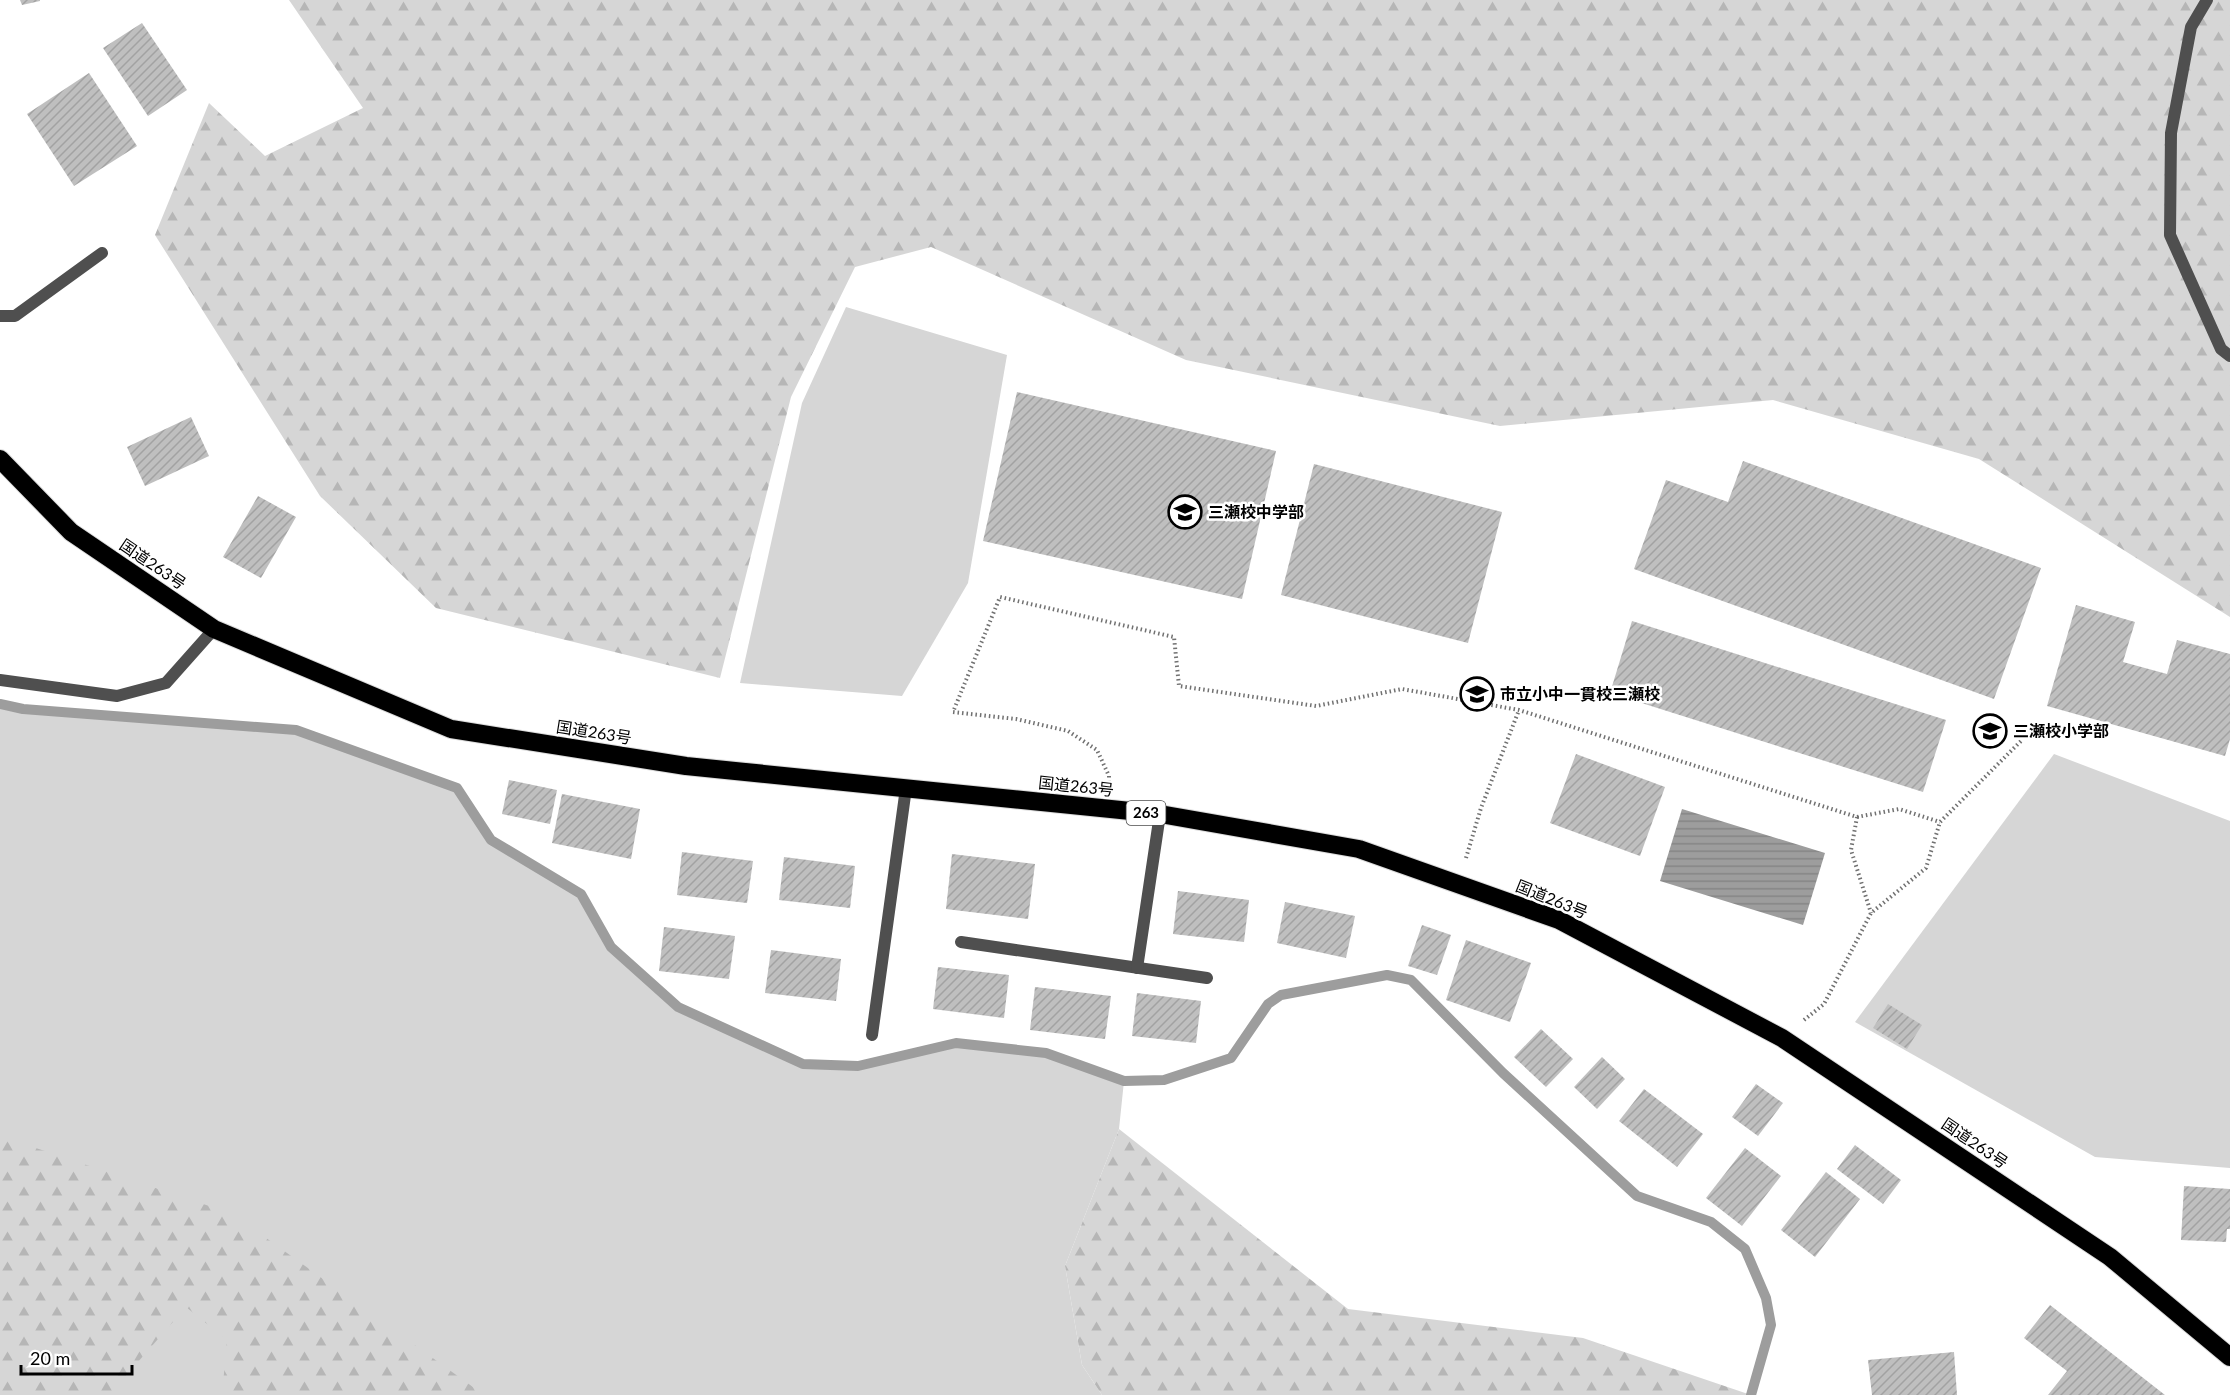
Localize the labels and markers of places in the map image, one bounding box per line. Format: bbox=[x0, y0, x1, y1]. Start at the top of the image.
school or university icon: 三瀬校中学部 bbox=[1167, 494, 1203, 530]
place label: 三瀬校中学部 bbox=[1208, 502, 1304, 521]
school or university icon: 市立小中一貫校三瀬校 bbox=[1459, 676, 1495, 712]
place label: 市立小中一貫校三瀬校 bbox=[1500, 684, 1660, 703]
school or university icon: 三瀬校小学部 bbox=[1972, 713, 2008, 749]
place label: 三瀬校小学部 bbox=[2013, 721, 2109, 740]

